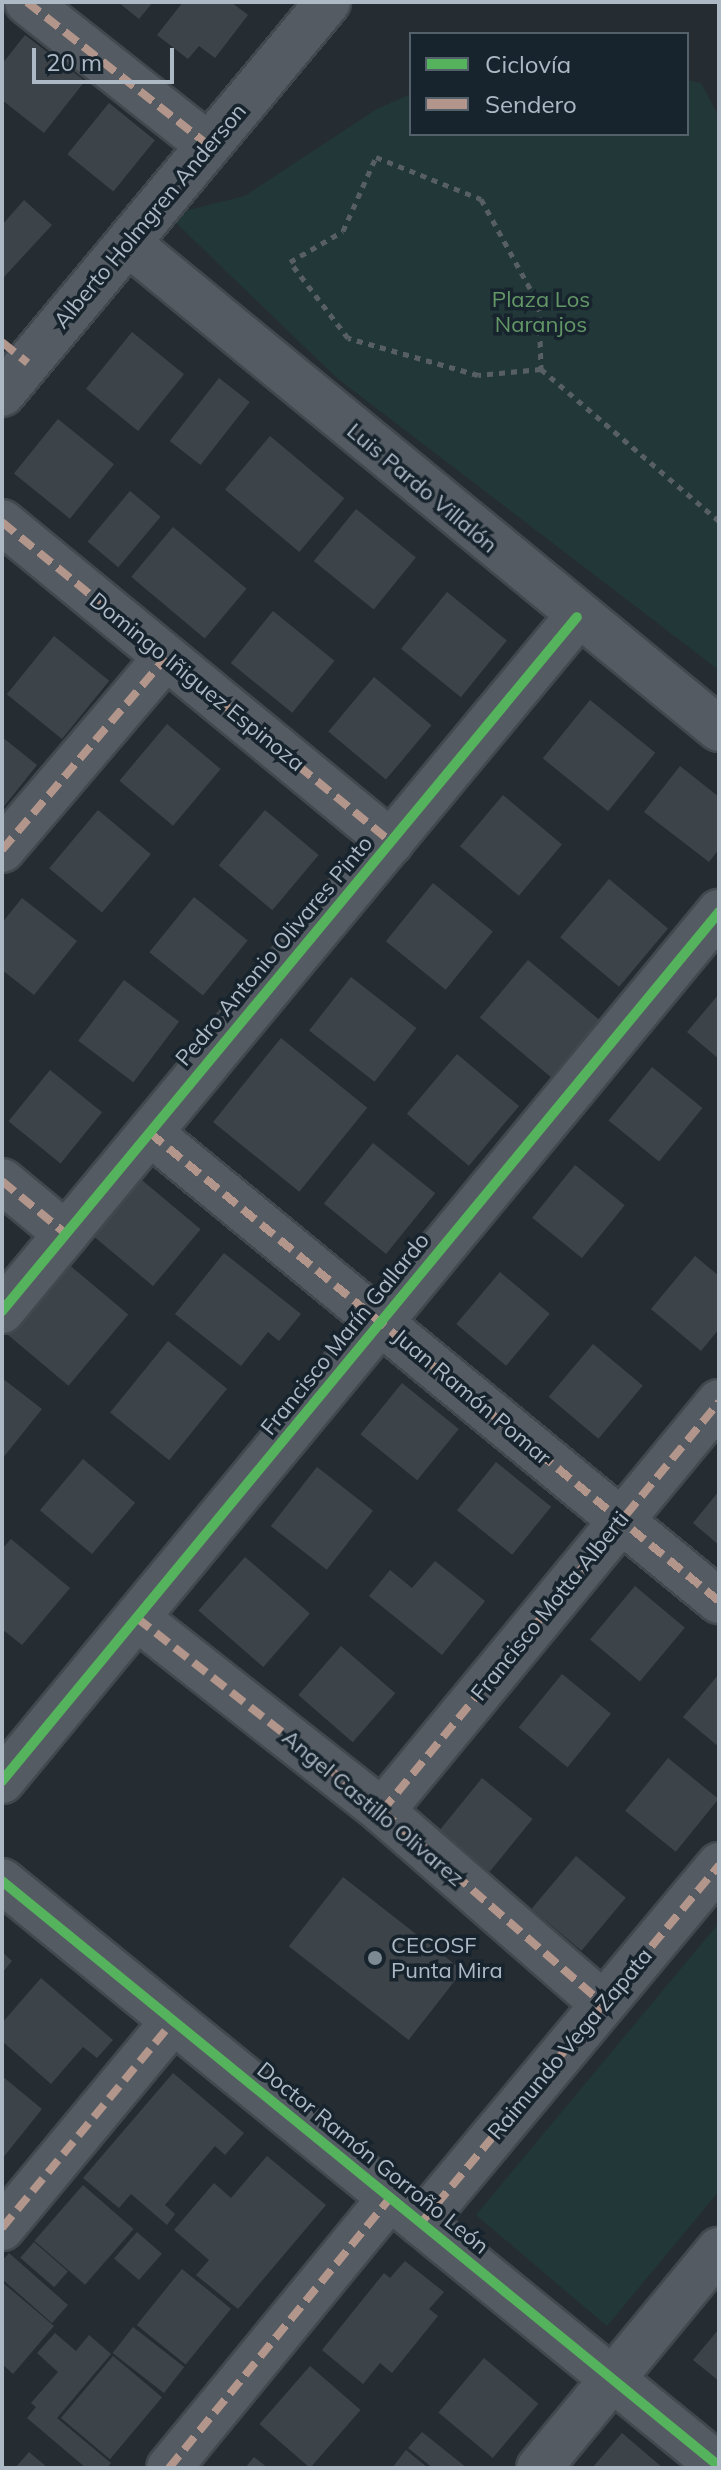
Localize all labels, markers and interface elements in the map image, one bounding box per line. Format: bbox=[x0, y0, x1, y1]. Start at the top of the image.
scale bar bbox=[36, 32, 178, 82]
legend bbox=[409, 32, 689, 136]
text: 20 m bbox=[46, 47, 102, 77]
text: Ciclovía bbox=[485, 49, 571, 79]
text: Sendero bbox=[485, 89, 577, 119]
street label: Alberto Holmgren Anderson bbox=[48, 98, 252, 334]
park label: Plaza Los Naranjos bbox=[492, 286, 590, 338]
street label: Luis Pardo Villalón bbox=[342, 418, 502, 558]
street label: Domingo Iñiguez Espinoza bbox=[84, 587, 310, 777]
street label: Pedro Antonio Olivares Pinto bbox=[170, 831, 378, 1071]
street label: Francisco Marín Gallardo bbox=[255, 1228, 435, 1440]
street label: Juan Ramón Pomar bbox=[388, 1323, 556, 1471]
street label: Francisco Motta Alberti bbox=[466, 1506, 634, 1706]
street label: Angel Castillo Olivarez bbox=[277, 1724, 469, 1892]
place label: CECOSF Punta Mira bbox=[391, 1932, 503, 1984]
street label: Raimundo Vega Zapata bbox=[482, 1943, 658, 2145]
marker: CECOSF Punta Mira bbox=[366, 1949, 384, 1967]
street label: Doctor Ramón Gorroño León bbox=[252, 2056, 494, 2260]

